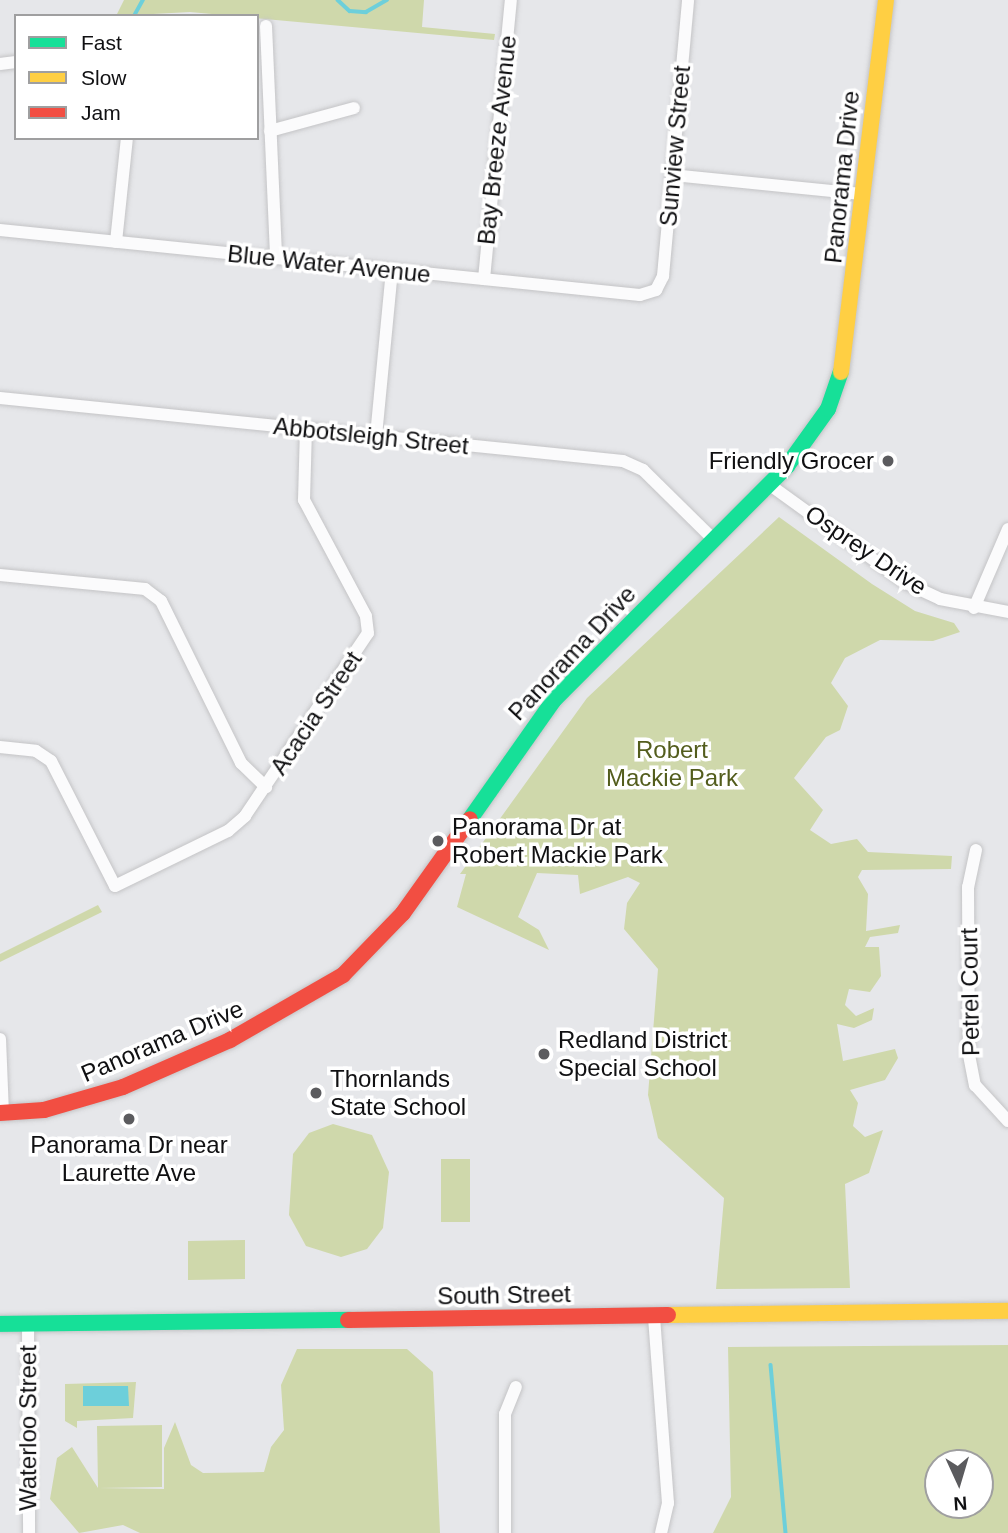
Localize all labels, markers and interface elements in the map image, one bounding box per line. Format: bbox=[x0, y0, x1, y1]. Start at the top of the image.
legend bbox=[14, 14, 259, 140]
text: Fast bbox=[81, 31, 122, 54]
street label: Bay Breeze Avenue bbox=[472, 33, 522, 247]
street label: Sunview Street bbox=[654, 64, 696, 228]
text: Slow bbox=[81, 66, 127, 89]
street label: Panorama Drive bbox=[819, 89, 865, 265]
text: Jam bbox=[81, 101, 121, 124]
street label: Blue Water Avenue bbox=[225, 239, 433, 289]
street label: Abbotsleigh Street bbox=[272, 411, 470, 461]
place label: Friendly Grocer bbox=[709, 447, 874, 475]
marker: Friendly Grocer bbox=[880, 453, 896, 469]
street label: Osprey Drive bbox=[800, 499, 932, 601]
street label: Panorama Drive bbox=[502, 580, 642, 726]
street label: Acacia Street bbox=[264, 646, 368, 780]
park label: Robert Mackie Park bbox=[606, 736, 738, 792]
place label: Panorama Dr at Robert Mackie Park bbox=[452, 813, 663, 869]
marker: Panorama Dr at Robert Mackie Park bbox=[430, 833, 446, 849]
street label: Petrel Court bbox=[954, 928, 986, 1056]
street label: Panorama Drive bbox=[77, 994, 247, 1088]
place label: Redland District Special School bbox=[558, 1026, 727, 1082]
marker: Redland District Special School bbox=[536, 1046, 552, 1062]
place label: Thornlands State School bbox=[330, 1065, 466, 1121]
marker: Thornlands State School bbox=[308, 1085, 324, 1101]
marker: Panorama Dr near Laurette Ave bbox=[121, 1111, 137, 1127]
place label: Panorama Dr near Laurette Ave bbox=[30, 1131, 228, 1187]
street label: South Street bbox=[437, 1279, 571, 1311]
street label: Waterloo Street bbox=[14, 1345, 42, 1511]
north arrow bbox=[924, 1449, 994, 1519]
text: N bbox=[953, 1492, 968, 1514]

